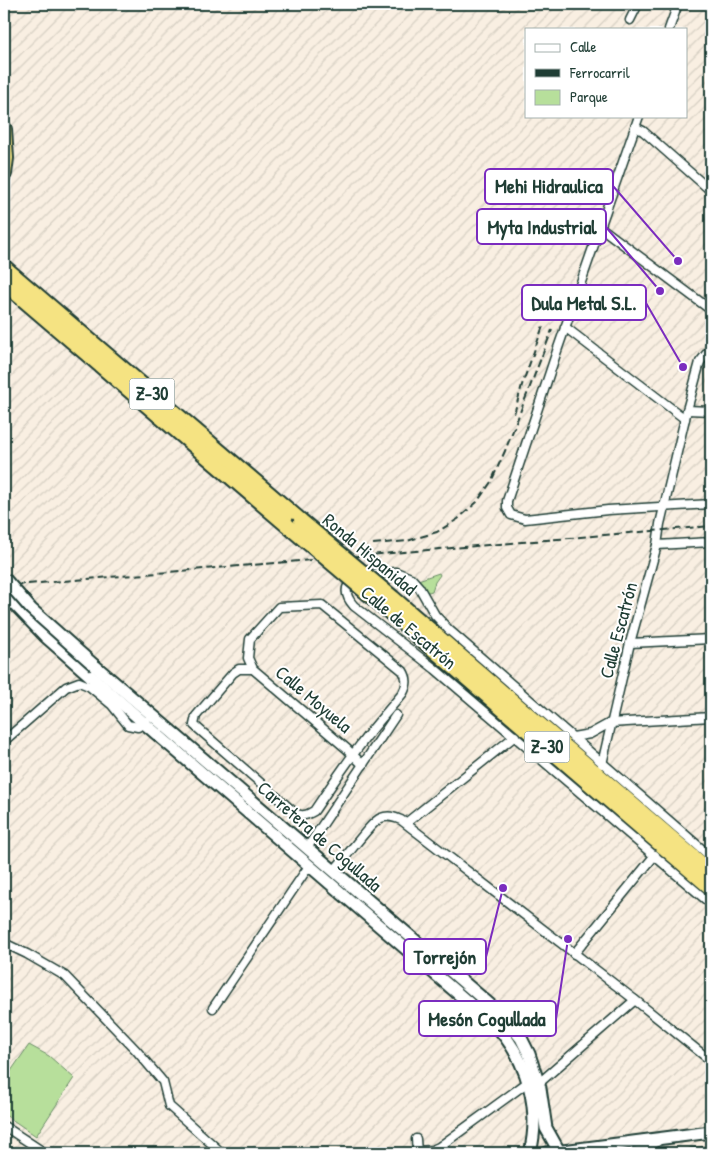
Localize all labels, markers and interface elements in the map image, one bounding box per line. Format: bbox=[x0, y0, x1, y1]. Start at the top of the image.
legend bbox=[525, 28, 688, 118]
text: Calle bbox=[570, 36, 597, 57]
text: Ferrocarril bbox=[569, 62, 630, 83]
text: Parque bbox=[570, 86, 608, 107]
callout: Mehi Hidraulica bbox=[485, 169, 613, 204]
text: Mehi Hidraulica bbox=[495, 172, 603, 199]
callout: Myta Industrial bbox=[477, 209, 606, 244]
text: Myta Industrial bbox=[487, 213, 597, 241]
callout: Dula Metal S.L. bbox=[522, 285, 646, 320]
text: Dula Metal S.L. bbox=[532, 289, 636, 316]
road number: Z-30 bbox=[130, 378, 174, 409]
street label: Ronda Hispanidad bbox=[317, 507, 423, 601]
street label: Calle de Escatrón bbox=[355, 579, 463, 675]
street label: Calle Escatrón bbox=[593, 579, 643, 681]
street label: Calle Moyuela bbox=[270, 659, 358, 739]
road number: Z-30 bbox=[524, 732, 570, 762]
street label: Carretera de Cogullada bbox=[252, 775, 388, 898]
callout: Torrejón bbox=[404, 939, 486, 974]
text: Torrejón bbox=[413, 943, 476, 970]
callout: Mesón Cogullada bbox=[419, 1001, 556, 1036]
text: Mesón Cogullada bbox=[428, 1005, 546, 1033]

